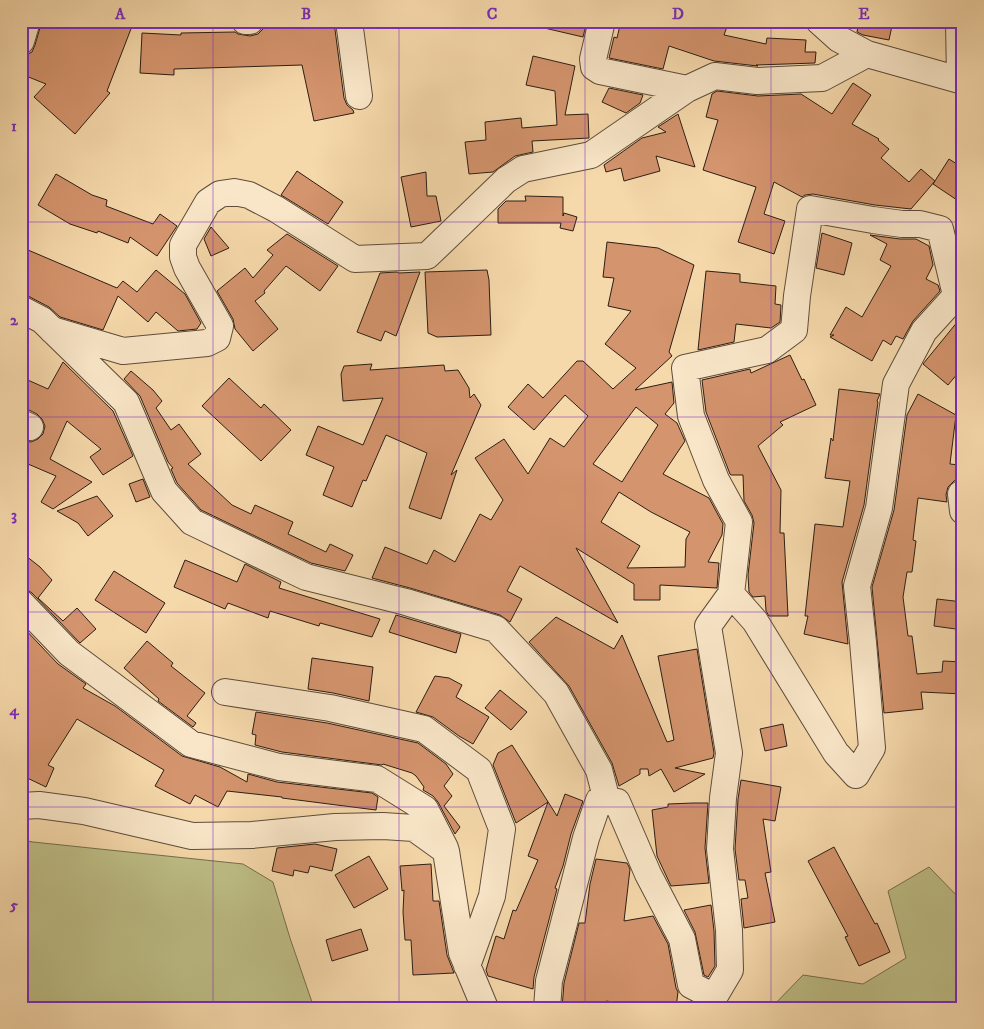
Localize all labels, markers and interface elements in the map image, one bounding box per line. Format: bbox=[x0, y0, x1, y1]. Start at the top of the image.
text: A bbox=[114, 4, 126, 24]
text: B bbox=[301, 4, 311, 24]
text: C bbox=[487, 4, 497, 24]
text: D bbox=[672, 4, 684, 24]
text: E bbox=[858, 4, 870, 24]
text: 1 bbox=[11, 116, 17, 136]
text: 2 bbox=[10, 310, 19, 330]
text: 3 bbox=[11, 505, 17, 525]
text: 4 bbox=[8, 700, 19, 720]
text: 5 bbox=[9, 895, 18, 915]

